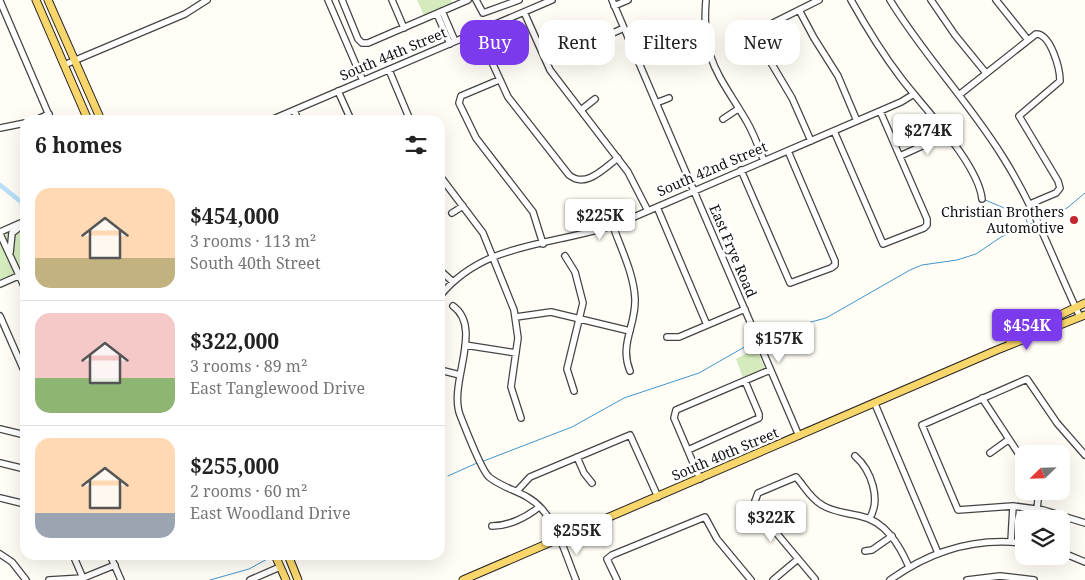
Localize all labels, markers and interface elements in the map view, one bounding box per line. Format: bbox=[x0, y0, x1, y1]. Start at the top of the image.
chip: Buy bbox=[460, 20, 529, 65]
chip: Rent bbox=[539, 20, 615, 65]
chip: Filters bbox=[625, 20, 715, 65]
chip: New bbox=[725, 20, 800, 65]
street label: South 44th Street bbox=[337, 22, 449, 85]
pin: $274K bbox=[893, 114, 963, 156]
text: $274K bbox=[904, 119, 952, 141]
text: 6 homes bbox=[35, 131, 122, 159]
icon: filters bbox=[402, 131, 430, 159]
street label: South 42nd Street bbox=[654, 137, 770, 200]
pin: $225K bbox=[565, 198, 635, 241]
street label: East Frye Road bbox=[705, 201, 762, 301]
text: $454,000 bbox=[190, 202, 279, 230]
place label: Christian Brothers Automotive bbox=[941, 202, 1064, 237]
text: $225K bbox=[576, 204, 624, 226]
icon: home bbox=[75, 208, 135, 268]
marker: Christian Brothers Automotive bbox=[1068, 214, 1080, 226]
text: 3 rooms · 113 m² bbox=[190, 230, 316, 252]
text: South 40th Street bbox=[190, 252, 321, 274]
pin: $454K bbox=[992, 308, 1062, 351]
text: $454K bbox=[1003, 314, 1051, 336]
pin: $157K bbox=[744, 322, 814, 364]
text: $322,000 bbox=[190, 327, 279, 355]
text: $157K bbox=[755, 327, 803, 349]
icon: home bbox=[75, 333, 135, 393]
text: 3 rooms · 89 m² bbox=[190, 355, 307, 377]
text: East Tanglewood Drive bbox=[190, 377, 365, 399]
street label: South 40th Street bbox=[669, 422, 781, 485]
north arrow bbox=[1015, 445, 1070, 500]
map controls bbox=[1015, 445, 1070, 565]
text: $255,000 bbox=[190, 452, 279, 480]
icon: home bbox=[75, 458, 135, 518]
text: 2 rooms · 60 m² bbox=[190, 480, 307, 502]
pin: $322K bbox=[736, 500, 806, 543]
text: East Woodland Drive bbox=[190, 502, 350, 524]
text: $322K bbox=[747, 506, 795, 528]
button: layers bbox=[1015, 510, 1070, 565]
pin: $255K bbox=[542, 514, 612, 556]
text: $255K bbox=[553, 519, 601, 541]

